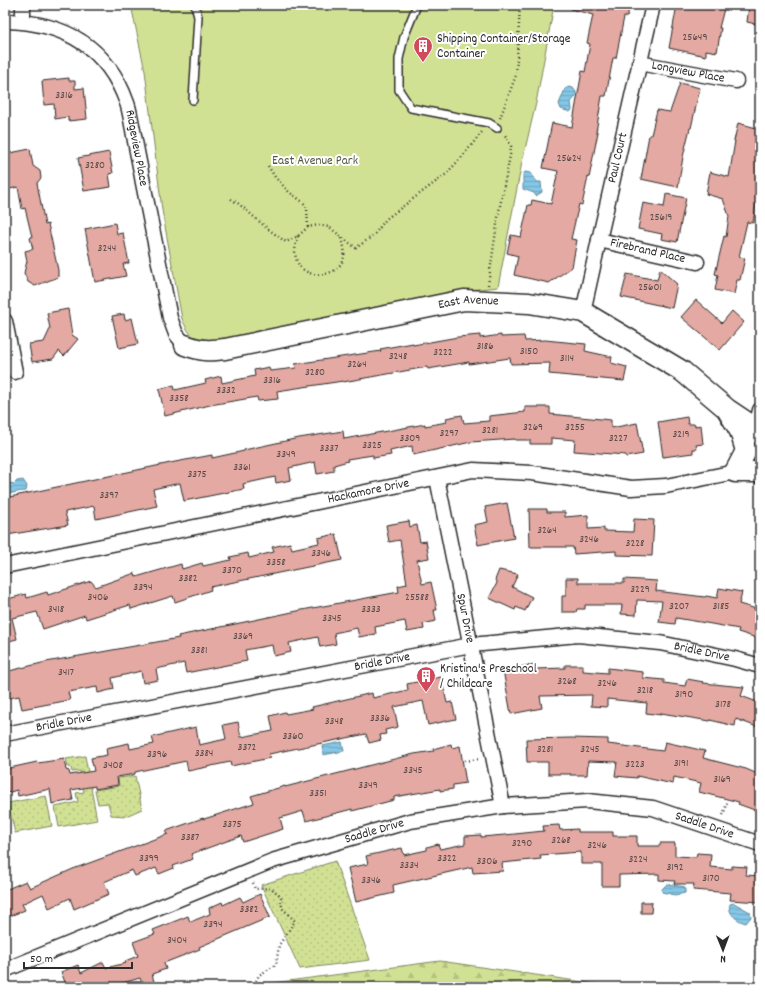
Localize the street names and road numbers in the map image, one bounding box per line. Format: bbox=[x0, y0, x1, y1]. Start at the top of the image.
street label: Longview Place bbox=[650, 56, 726, 88]
street label: Ridgeview Place bbox=[120, 108, 153, 188]
street label: Paul Court bbox=[603, 131, 633, 185]
street label: Firebrand Place bbox=[608, 233, 687, 269]
street label: East Avenue bbox=[436, 290, 499, 315]
street label: Hackamore Drive bbox=[326, 474, 411, 509]
street label: Spur Drive bbox=[451, 592, 480, 645]
street label: Bridle Drive bbox=[672, 637, 732, 667]
street label: Bridle Drive bbox=[353, 647, 412, 677]
street label: Bridle Drive bbox=[34, 708, 94, 737]
street label: Saddle Drive bbox=[672, 807, 737, 844]
street label: Saddle Drive bbox=[342, 814, 407, 849]

